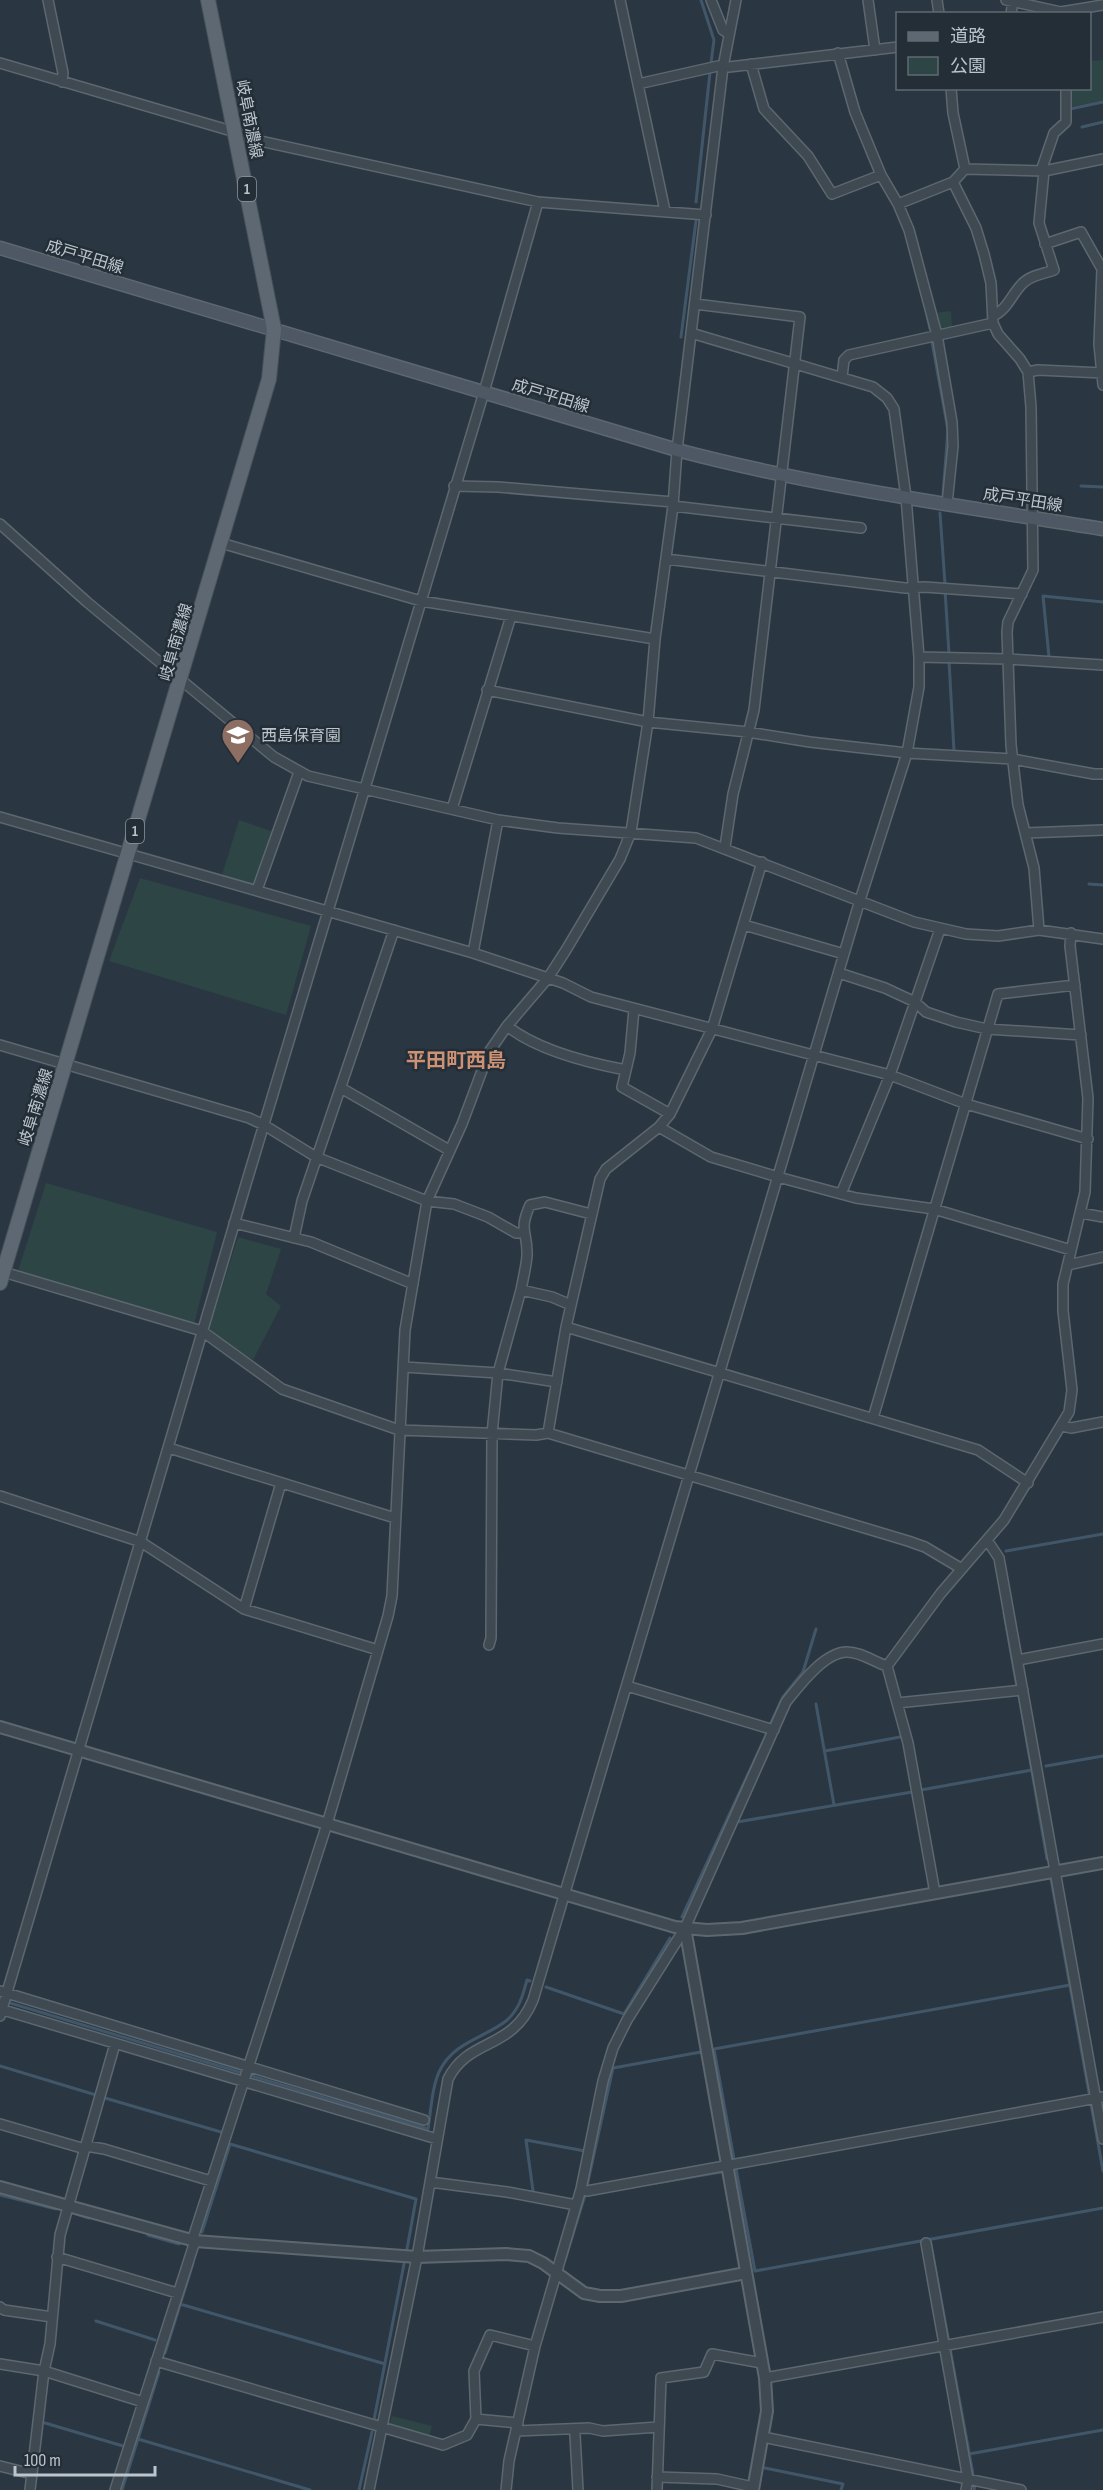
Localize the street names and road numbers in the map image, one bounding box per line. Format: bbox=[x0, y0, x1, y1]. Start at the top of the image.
street label: 岐阜南濃線 bbox=[232, 78, 265, 160]
road number: 1 bbox=[238, 177, 256, 201]
street label: 成戸平田線 bbox=[44, 237, 126, 278]
street label: 成戸平田線 bbox=[510, 376, 592, 417]
street label: 成戸平田線 bbox=[982, 485, 1064, 516]
street label: 岐阜南濃線 bbox=[156, 601, 197, 683]
road number: 1 bbox=[126, 819, 144, 843]
street label: 岐阜南濃線 bbox=[16, 1066, 57, 1148]

